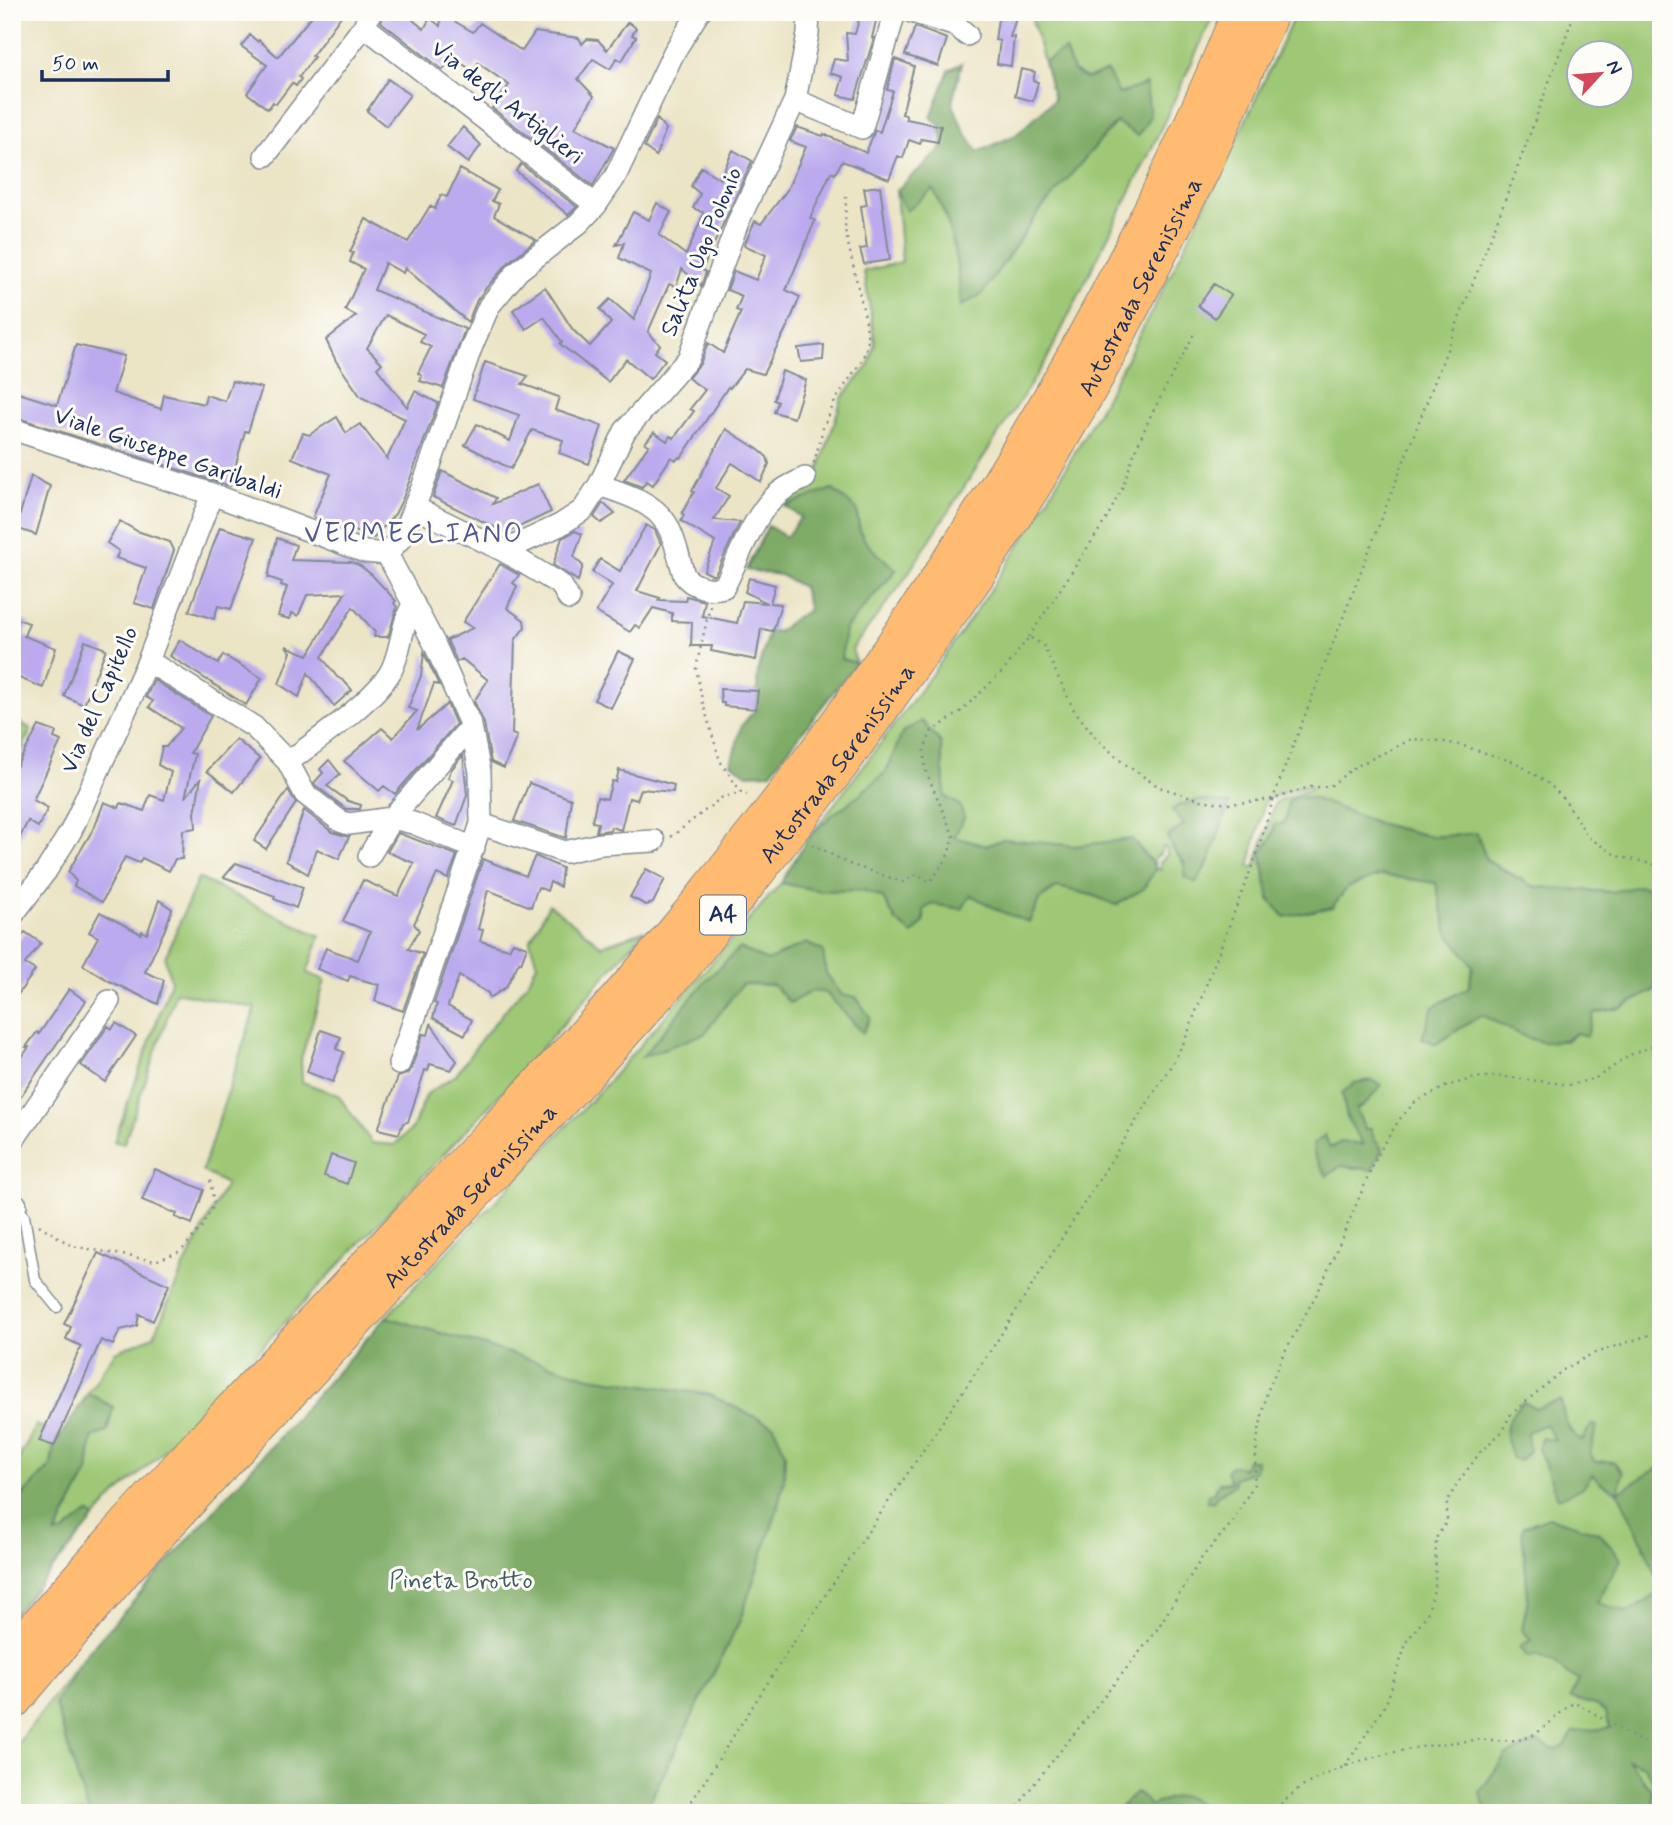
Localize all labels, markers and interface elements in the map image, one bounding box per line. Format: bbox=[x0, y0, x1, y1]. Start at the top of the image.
street label: Via degli Artiglieri bbox=[422, 34, 590, 175]
scale bar bbox=[42, 38, 168, 82]
north arrow bbox=[1564, 38, 1634, 108]
text: 50 m bbox=[52, 50, 99, 78]
text: N bbox=[1600, 56, 1628, 78]
street label: Salita Ugo Polonio bbox=[654, 163, 750, 341]
street label: Autostrada Serenissima bbox=[1071, 172, 1210, 402]
street label: Viale Giuseppe Garibaldi bbox=[50, 400, 286, 508]
district label: VERMEGLIANO bbox=[304, 516, 524, 553]
street label: Via del Capitello bbox=[54, 622, 146, 778]
street label: Autostrada Serenissima bbox=[753, 658, 923, 870]
road number: A4 bbox=[700, 896, 746, 934]
street label: Autostrada Serenissima bbox=[377, 1097, 564, 1296]
park label: Pineta Brotto bbox=[389, 1566, 533, 1597]

